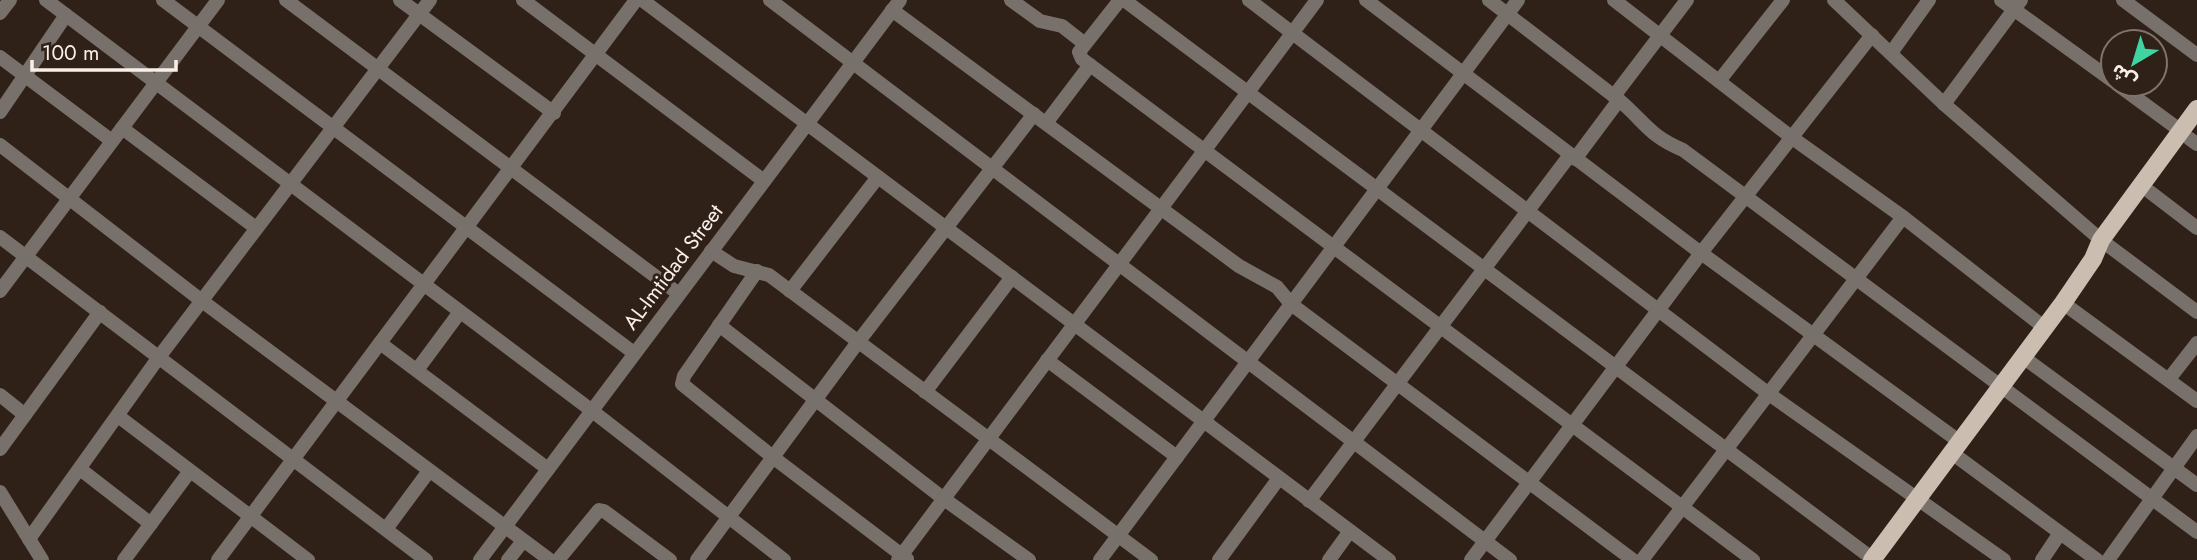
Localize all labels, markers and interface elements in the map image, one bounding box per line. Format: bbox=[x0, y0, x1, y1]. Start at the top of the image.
scale bar bbox=[32, 28, 175, 72]
north arrow bbox=[2099, 28, 2169, 98]
text: 100 m bbox=[42, 38, 99, 68]
text: ش bbox=[2105, 57, 2142, 95]
street label: AL-Imtidad Street bbox=[616, 198, 730, 336]

